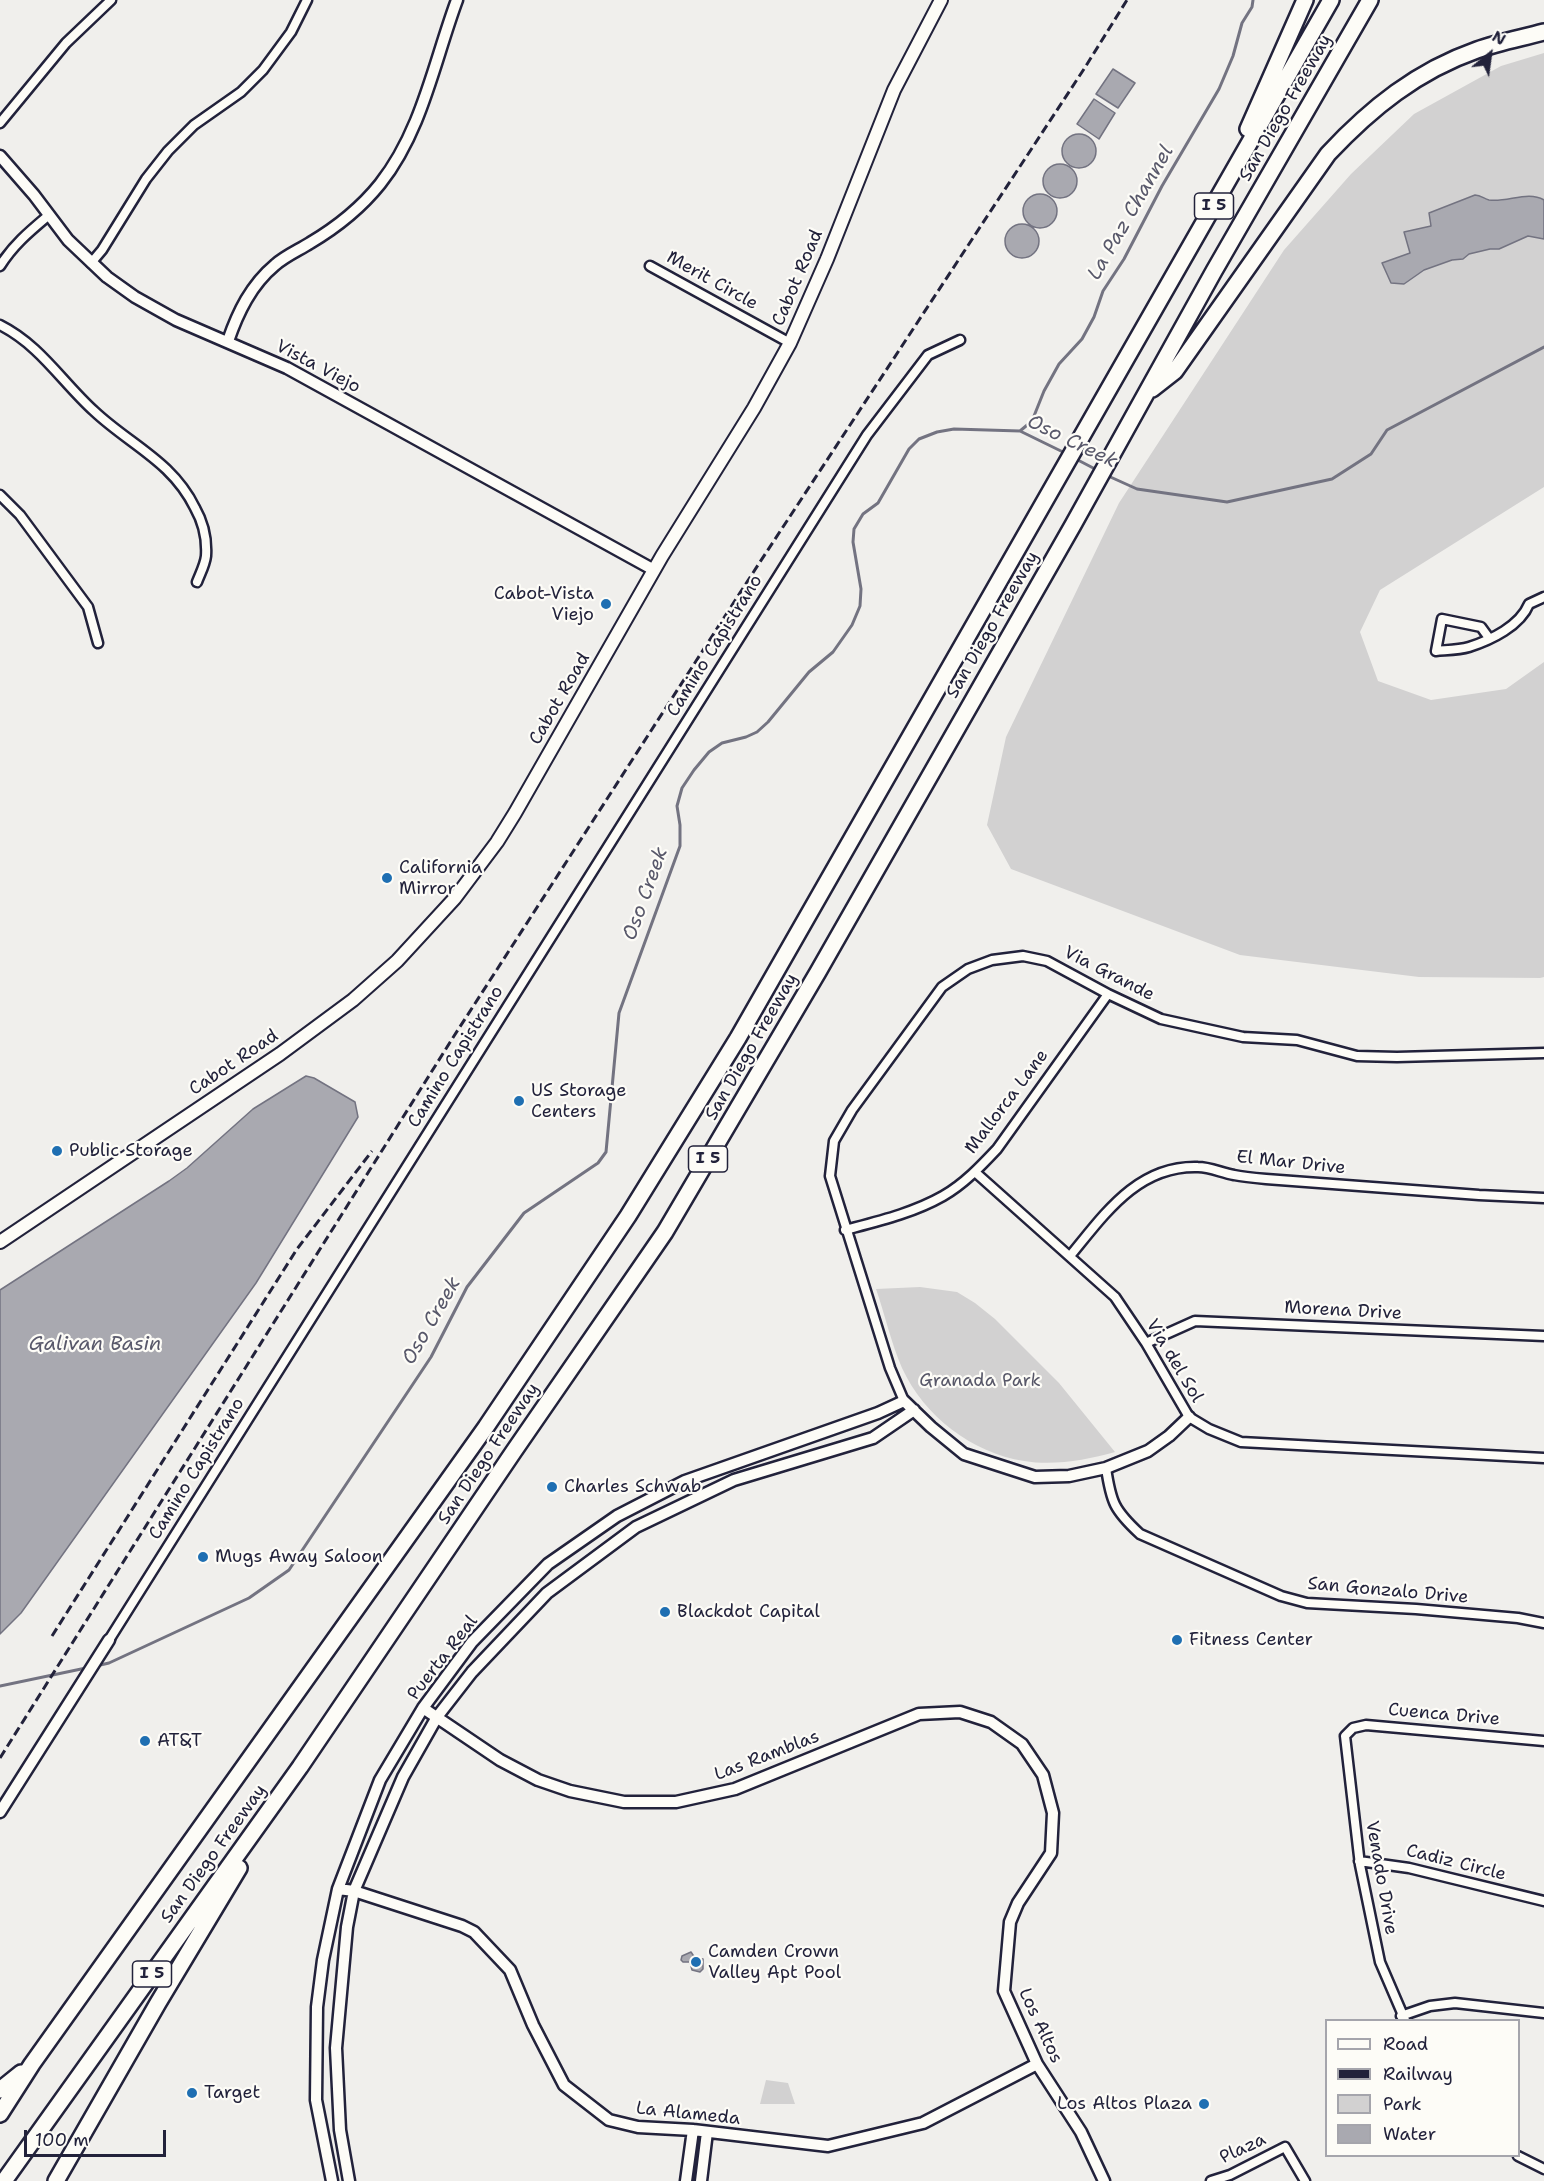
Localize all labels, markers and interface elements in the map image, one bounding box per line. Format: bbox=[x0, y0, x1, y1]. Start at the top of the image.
north arrow bbox=[1460, 24, 1520, 84]
text: N bbox=[1488, 26, 1510, 50]
street label: San Diego Freeway bbox=[1235, 31, 1337, 185]
water label: La Paz Channel bbox=[1083, 141, 1179, 285]
road number: I 5 bbox=[1194, 193, 1234, 219]
street label: Cabot Road bbox=[768, 227, 828, 329]
street label: Merit Circle bbox=[662, 247, 762, 315]
street label: Vista Viejo bbox=[272, 336, 364, 398]
water label: Oso Creek bbox=[1023, 410, 1121, 474]
street label: San Diego Freeway bbox=[942, 548, 1044, 702]
street label: Camino Capistrano bbox=[663, 571, 767, 721]
place label: Cabot-Vista Viejo bbox=[494, 583, 594, 626]
marker: Cabot-Vista Viejo bbox=[599, 597, 613, 611]
street label: Cabot Road bbox=[525, 649, 595, 749]
water label: Oso Creek bbox=[618, 844, 674, 944]
place label: California Mirror bbox=[399, 857, 482, 900]
marker: California Mirror bbox=[380, 871, 394, 885]
street label: Via Grande bbox=[1060, 942, 1158, 1006]
street label: San Diego Freeway bbox=[701, 970, 803, 1124]
street label: Camino Capistrano bbox=[404, 982, 508, 1132]
street label: Cabot Road bbox=[185, 1025, 283, 1101]
street label: Mallorca Lane bbox=[961, 1046, 1053, 1158]
place label: US Storage Centers bbox=[531, 1080, 626, 1122]
marker: US Storage Centers bbox=[512, 1094, 526, 1108]
place label: Public Storage bbox=[69, 1140, 193, 1162]
marker: Public Storage bbox=[50, 1144, 64, 1158]
road number: I 5 bbox=[688, 1146, 728, 1172]
street label: El Mar Drive bbox=[1235, 1147, 1347, 1179]
water label: Oso Creek bbox=[397, 1273, 467, 1369]
street label: Morena Drive bbox=[1284, 1297, 1402, 1325]
street label: Via del Sol bbox=[1141, 1315, 1207, 1407]
water label: Galivan Basin bbox=[29, 1333, 161, 1357]
park label: Granada Park bbox=[919, 1370, 1041, 1392]
street label: San Diego Freeway bbox=[434, 1379, 544, 1529]
street label: Camino Capistrano bbox=[145, 1394, 249, 1544]
place label: Charles Schwab bbox=[564, 1476, 701, 1498]
marker: Charles Schwab bbox=[545, 1480, 559, 1494]
place label: Mugs Away Saloon bbox=[215, 1546, 383, 1568]
marker: Mugs Away Saloon bbox=[196, 1550, 210, 1564]
street label: San Gonzalo Drive bbox=[1307, 1573, 1469, 1609]
place label: Blackdot Capital bbox=[677, 1601, 820, 1623]
marker: Blackdot Capital bbox=[658, 1605, 672, 1619]
street label: Puerta Real bbox=[403, 1611, 483, 1705]
place label: Fitness Center bbox=[1189, 1629, 1313, 1651]
marker: Fitness Center bbox=[1170, 1633, 1184, 1647]
street label: Cuenca Drive bbox=[1387, 1699, 1501, 1731]
street label: Las Ramblas bbox=[711, 1726, 823, 1786]
place label: AT&T bbox=[157, 1730, 202, 1752]
marker: AT&T bbox=[138, 1734, 152, 1748]
street label: San Diego Freeway bbox=[156, 1780, 272, 1928]
street label: Venado Drive bbox=[1360, 1819, 1402, 1937]
street label: Cadiz Circle bbox=[1404, 1840, 1508, 1886]
place label: Camden Crown Valley Apt Pool bbox=[708, 1941, 841, 1984]
marker: Camden Crown Valley Apt Pool bbox=[689, 1955, 703, 1969]
road number: I 5 bbox=[132, 1961, 172, 1987]
street label: Los Altos bbox=[1013, 1985, 1067, 2067]
legend bbox=[1325, 2019, 1520, 2157]
text: Road bbox=[1383, 2032, 1428, 2056]
text: Railway bbox=[1383, 2062, 1453, 2086]
place label: Target bbox=[204, 2082, 260, 2104]
marker: Target bbox=[185, 2086, 199, 2100]
text: Park bbox=[1383, 2092, 1422, 2116]
place label: Los Altos Plaza bbox=[1057, 2093, 1192, 2115]
marker: Los Altos Plaza bbox=[1197, 2097, 1211, 2111]
street label: La Alameda bbox=[635, 2098, 741, 2130]
scale bar bbox=[27, 2118, 170, 2156]
text: Water bbox=[1383, 2122, 1436, 2146]
text: 100 m bbox=[35, 2128, 89, 2152]
street label: Plaza bbox=[1216, 2129, 1270, 2169]

